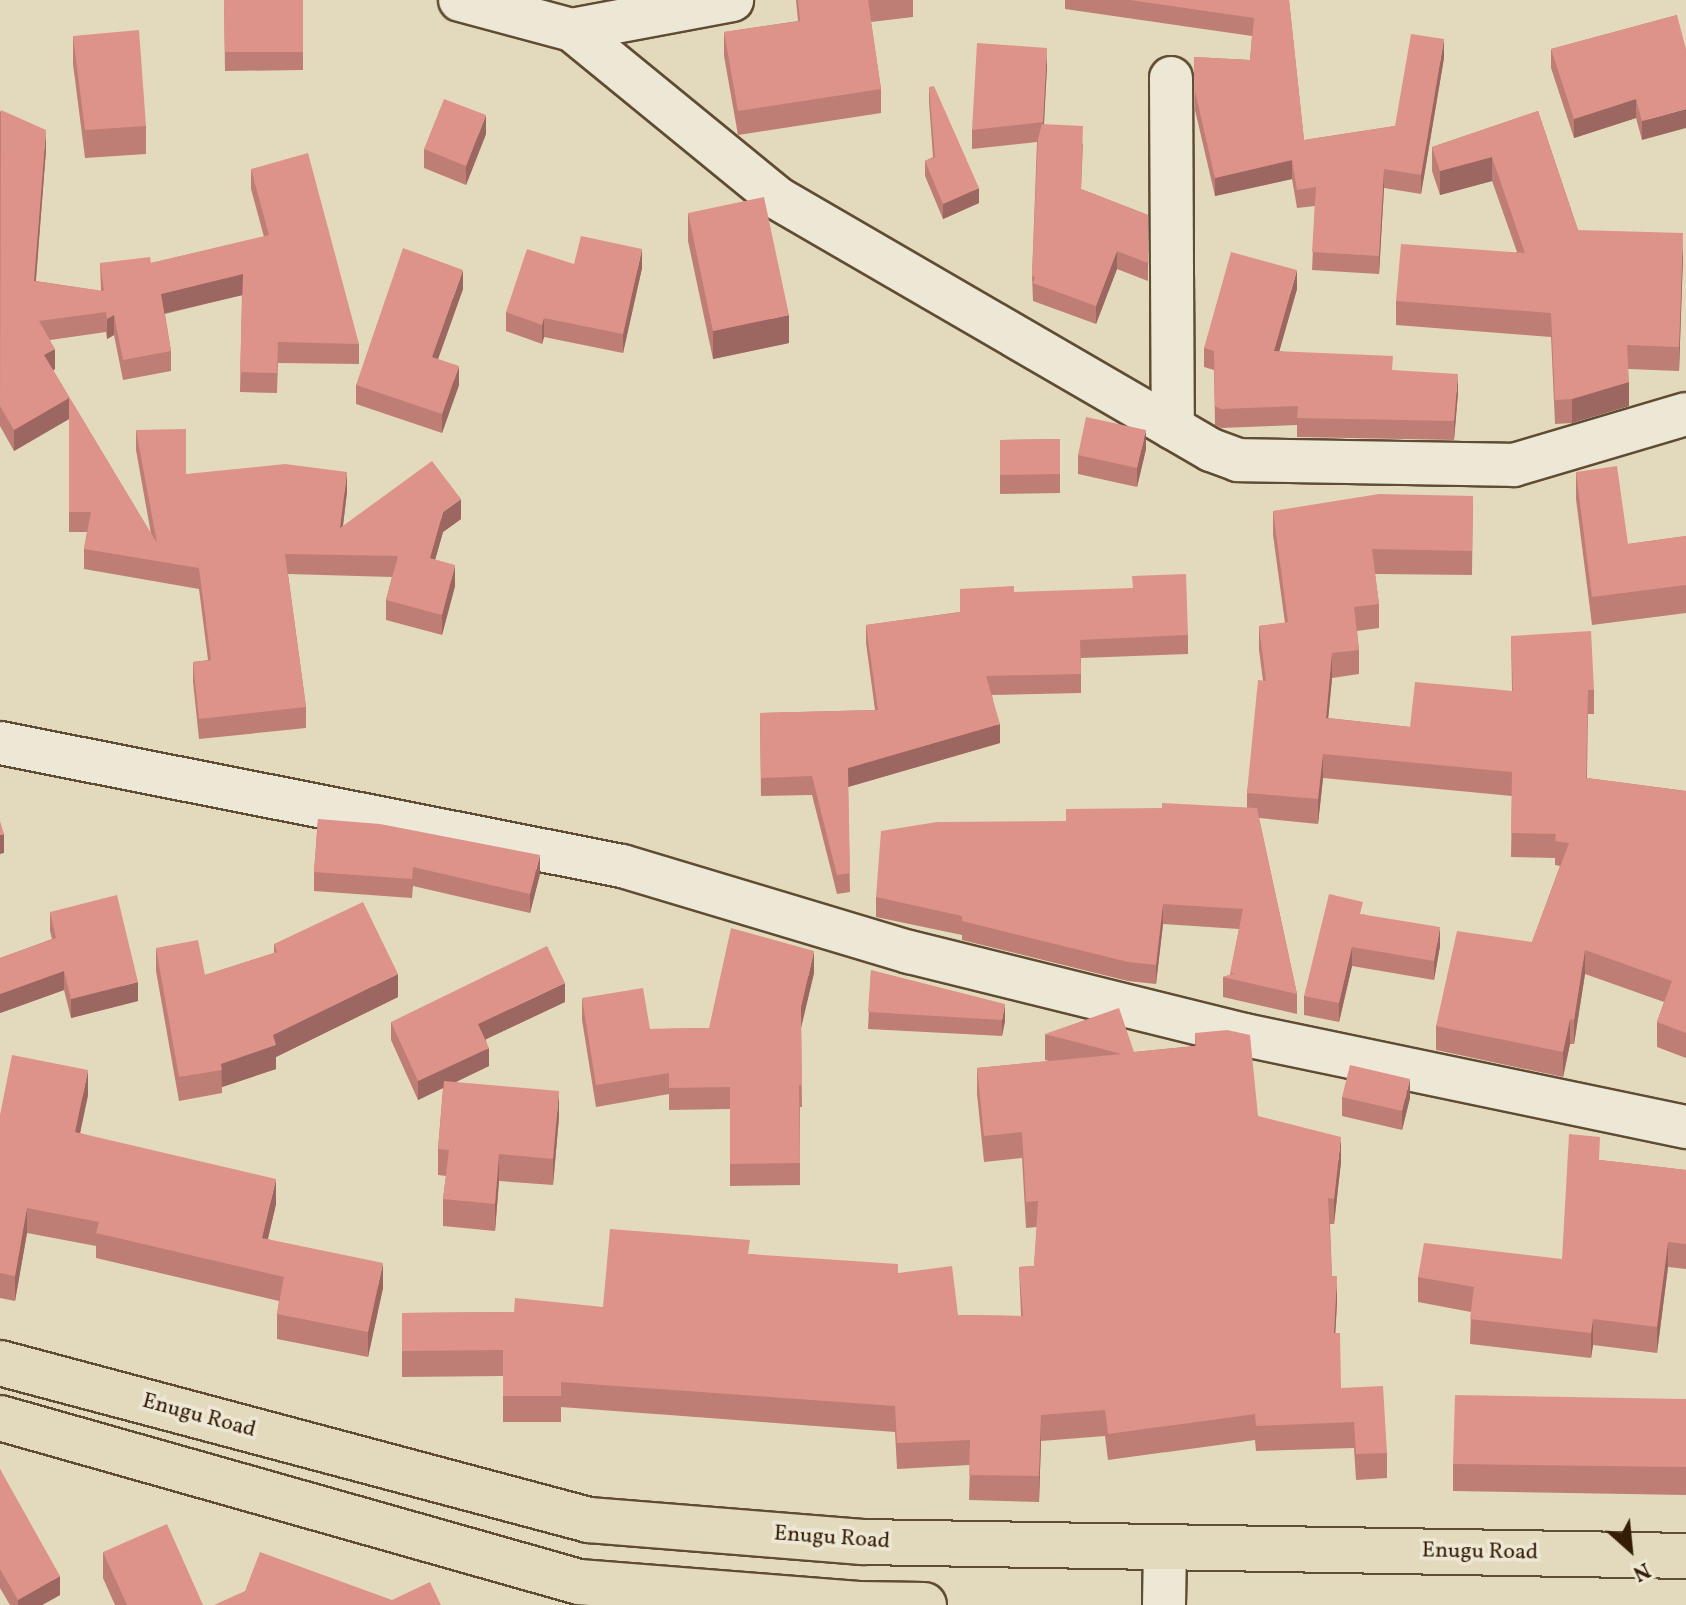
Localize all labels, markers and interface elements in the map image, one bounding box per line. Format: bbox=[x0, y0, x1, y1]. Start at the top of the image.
street label: Enugu Road bbox=[139, 1388, 259, 1444]
north arrow bbox=[1590, 1509, 1670, 1589]
street label: Enugu Road bbox=[773, 1521, 891, 1555]
street label: Enugu Road bbox=[1422, 1538, 1538, 1566]
text: N bbox=[1627, 1553, 1655, 1588]

